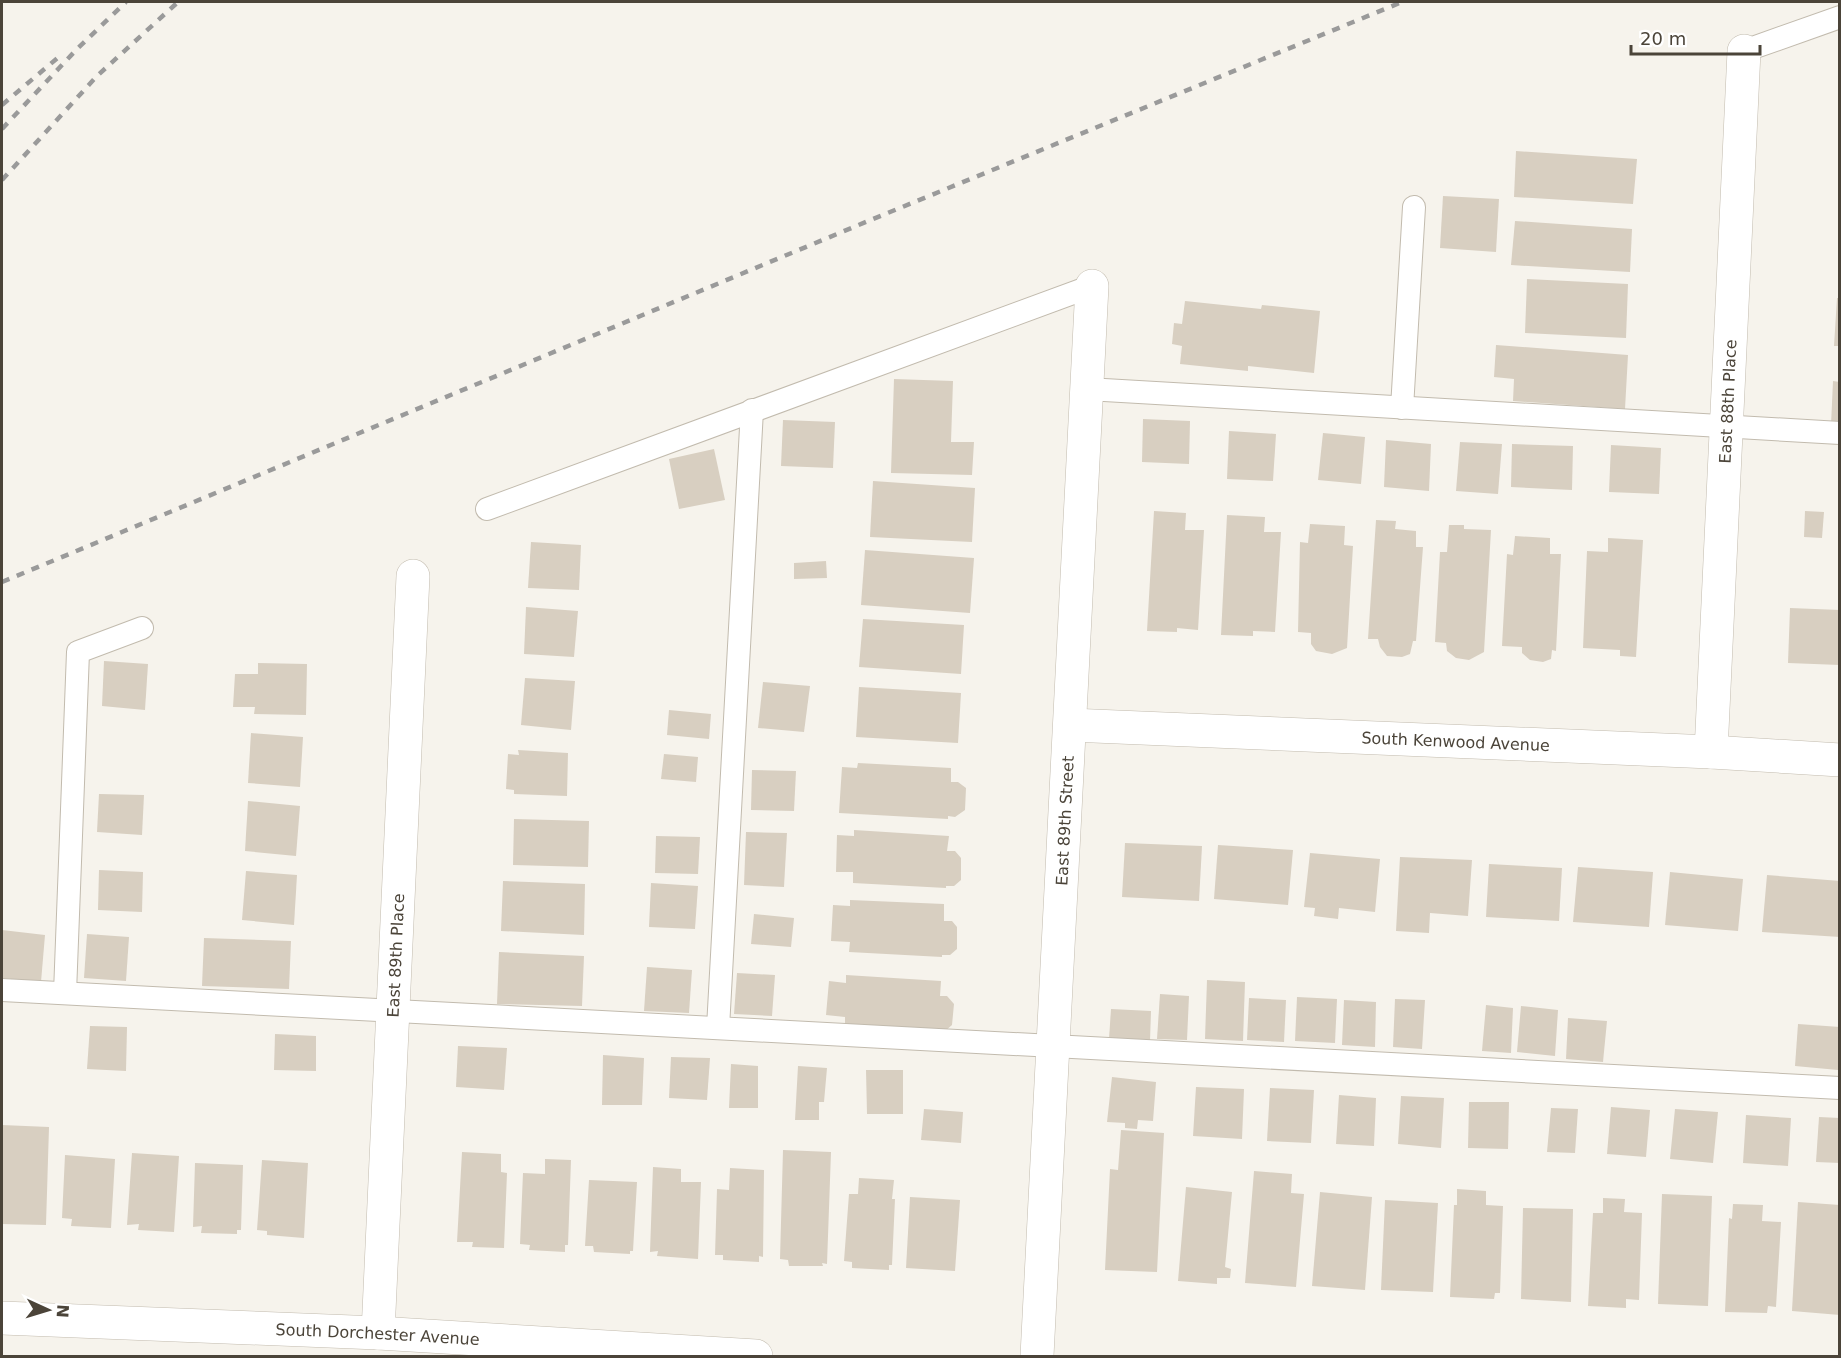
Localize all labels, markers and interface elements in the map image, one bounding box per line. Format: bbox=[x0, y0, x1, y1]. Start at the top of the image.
scale bar bbox=[1631, 18, 1760, 56]
text: 20 m bbox=[1640, 28, 1686, 49]
street label: East 88th Place bbox=[1715, 339, 1740, 464]
street label: South Kenwood Avenue bbox=[1361, 728, 1550, 755]
street label: East 89th Street bbox=[1052, 755, 1077, 886]
street label: East 89th Place bbox=[383, 893, 408, 1018]
north arrow bbox=[18, 1280, 78, 1340]
text: N bbox=[53, 1304, 72, 1318]
street label: South Dorchester Avenue bbox=[275, 1319, 480, 1349]

